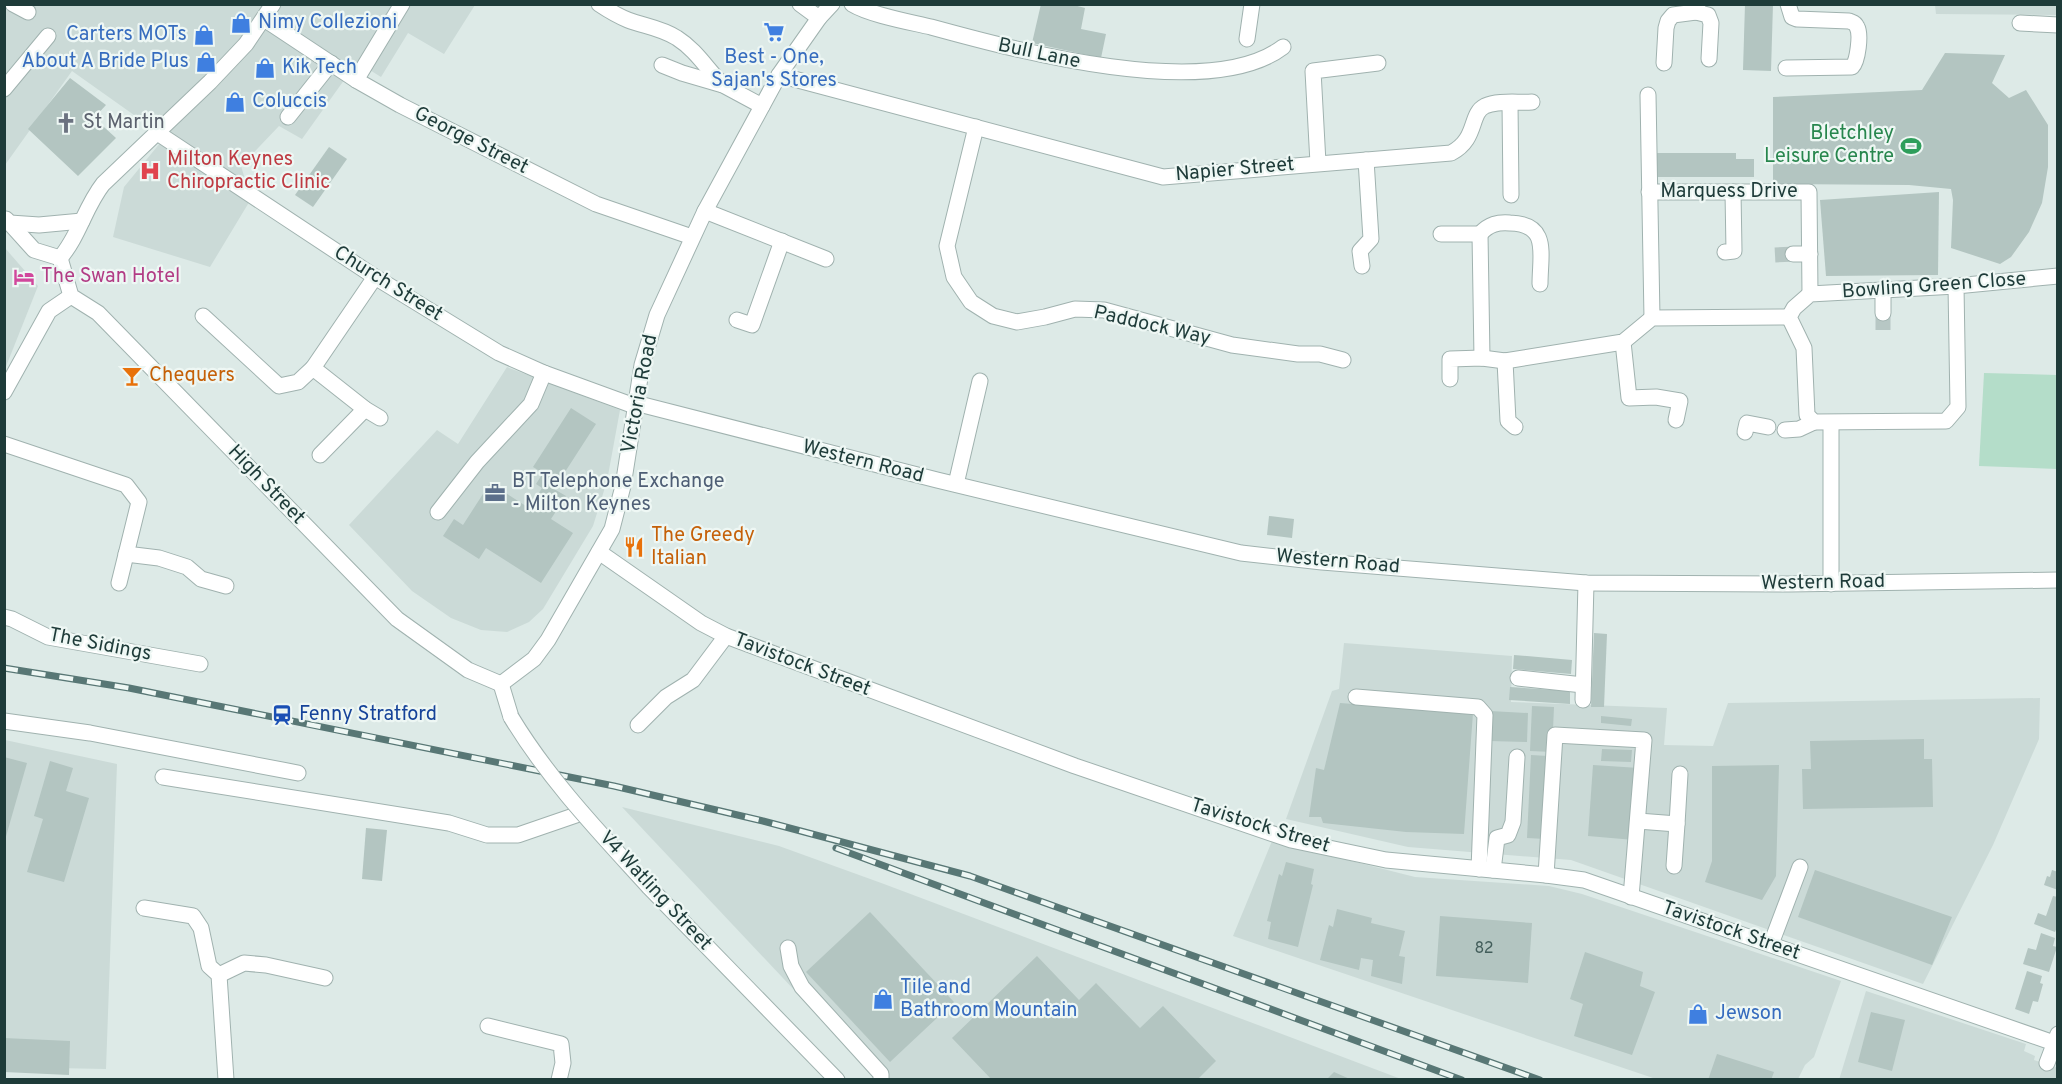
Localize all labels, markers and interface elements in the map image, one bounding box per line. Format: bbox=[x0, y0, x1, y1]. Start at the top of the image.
place label: Nimy Collezioni bbox=[258, 10, 397, 36]
shop icon: Nimy Collezioni bbox=[229, 11, 253, 35]
supermarket icon: Best - One, Sajan's Stores bbox=[762, 20, 786, 44]
place label: Carters MOTs bbox=[66, 22, 187, 48]
shop icon: Carters MOTs bbox=[192, 23, 216, 47]
street label: Bull Lane bbox=[995, 33, 1083, 75]
place label: Best - One, Sajan's Stores bbox=[711, 45, 837, 94]
place label: About A Bride Plus bbox=[21, 49, 189, 75]
shop icon: About A Bride Plus bbox=[194, 50, 218, 74]
place label: Kik Tech bbox=[282, 55, 357, 81]
shop icon: Kik Tech bbox=[253, 56, 277, 80]
place label: Coluccis bbox=[252, 89, 327, 115]
shop icon: Coluccis bbox=[223, 90, 247, 114]
street label: George Street bbox=[409, 101, 533, 181]
place label: St Martin bbox=[83, 110, 165, 136]
church icon: St Martin bbox=[54, 111, 78, 135]
place label: Bletchley Leisure Centre bbox=[1764, 121, 1894, 170]
sports icon: Bletchley Leisure Centre bbox=[1899, 134, 1923, 158]
place label: Milton Keynes Chiropractic Clinic bbox=[167, 147, 330, 196]
street label: Napier Street bbox=[1174, 152, 1296, 188]
hospital icon: Milton Keynes Chiropractic Clinic bbox=[138, 159, 162, 183]
street label: Marquess Drive bbox=[1660, 179, 1798, 205]
street label: Church Street bbox=[329, 240, 447, 328]
place label: The Swan Hotel bbox=[41, 264, 180, 290]
hotel icon: The Swan Hotel bbox=[12, 265, 36, 289]
street label: Bowling Green Close bbox=[1841, 267, 2027, 305]
street label: Paddock Way bbox=[1091, 300, 1213, 352]
street label: Victoria Road bbox=[616, 332, 664, 456]
place label: Chequers bbox=[149, 363, 235, 389]
bar icon: Chequers bbox=[120, 364, 144, 388]
street label: Western Road bbox=[799, 434, 927, 490]
street label: High Street bbox=[221, 440, 311, 530]
place label: BT Telephone Exchange - Milton Keynes bbox=[512, 469, 725, 518]
office icon: BT Telephone Exchange - Milton Keynes bbox=[483, 481, 507, 505]
place label: The Greedy Italian bbox=[651, 523, 755, 572]
restaurant icon: The Greedy Italian bbox=[622, 535, 646, 559]
street label: Western Road bbox=[1275, 544, 1401, 580]
street label: Western Road bbox=[1761, 569, 1885, 597]
street label: The Sidings bbox=[46, 622, 154, 668]
street label: Tavistock Street bbox=[730, 627, 874, 703]
place label: Fenny Stratford bbox=[299, 702, 437, 728]
station icon: Fenny Stratford bbox=[270, 703, 294, 727]
street label: Tavistock Street bbox=[1187, 792, 1333, 860]
street label: V4 Watling Street bbox=[593, 826, 717, 956]
street label: Tavistock Street bbox=[1658, 895, 1804, 967]
house number: 82 bbox=[1474, 939, 1494, 959]
place label: Tile and Bathroom Mountain bbox=[900, 975, 1078, 1024]
shop icon: Tile and Bathroom Mountain bbox=[871, 987, 895, 1011]
place label: Jewson bbox=[1715, 1001, 1782, 1027]
shop icon: Jewson bbox=[1686, 1002, 1710, 1026]

